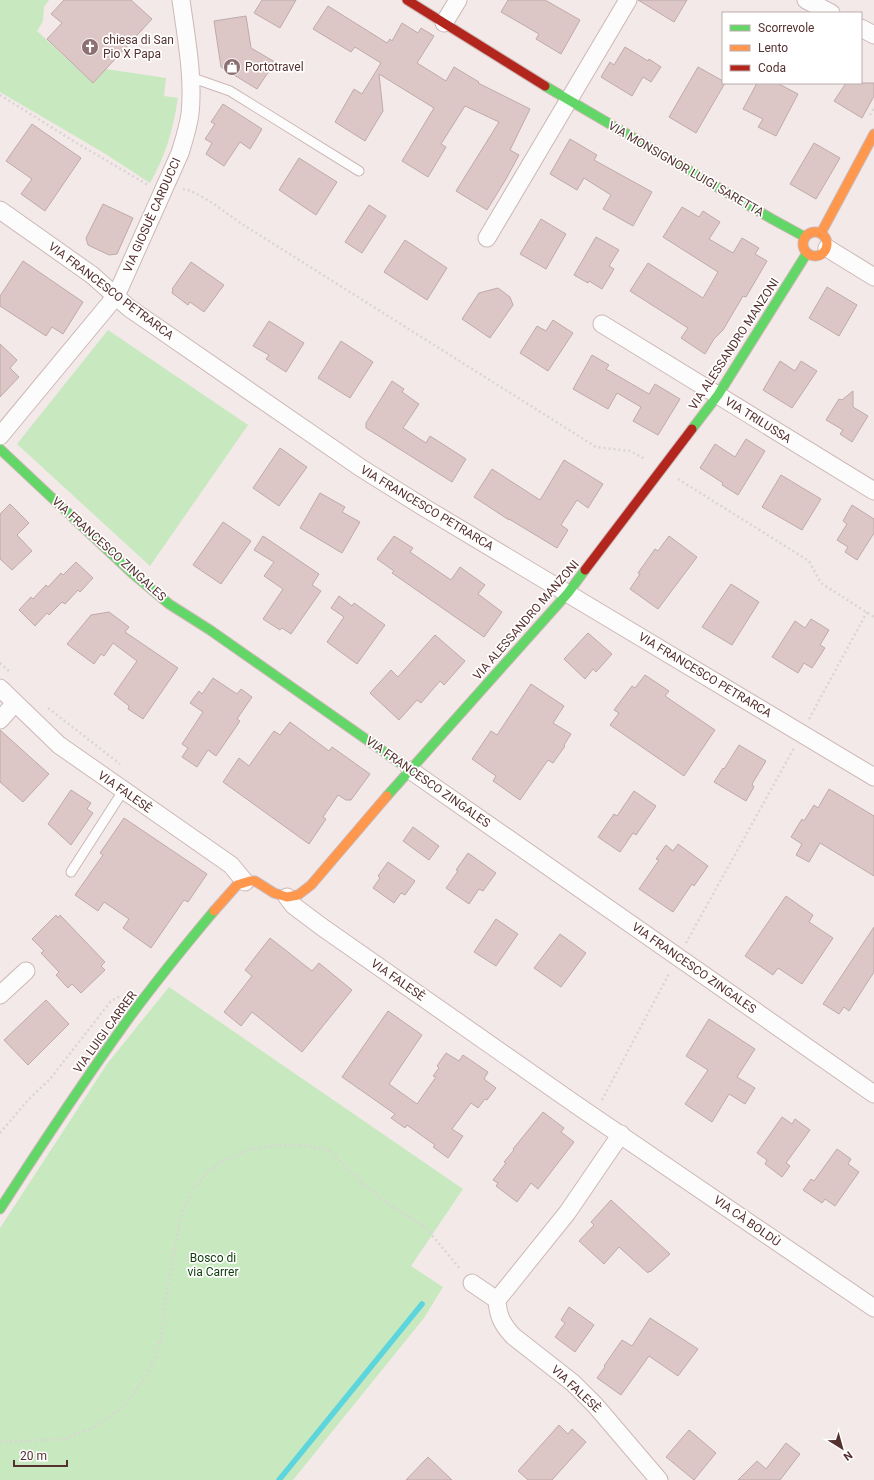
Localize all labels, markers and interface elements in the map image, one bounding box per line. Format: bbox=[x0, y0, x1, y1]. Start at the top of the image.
legend bbox=[722, 12, 862, 84]
text: Scorrevole bbox=[758, 21, 814, 35]
place label: chiesa di San Pio X Papa bbox=[103, 33, 174, 61]
church icon: chiesa di San Pio X Papa bbox=[80, 37, 100, 57]
text: Lento bbox=[758, 41, 788, 55]
shop icon: Portotravel bbox=[222, 57, 242, 77]
place label: Portotravel bbox=[245, 60, 304, 74]
text: Coda bbox=[758, 61, 786, 75]
street label: VIA MONSIGNOR LUIGI SARETTA bbox=[606, 119, 767, 220]
street label: VIA GIOSUÈ CARDUCCI bbox=[120, 155, 184, 274]
street label: VIA FRANCESCO PETRARCA bbox=[46, 239, 176, 343]
street label: VIA ALESSANDRO MANZONI bbox=[686, 276, 782, 412]
street label: VIA TRILUSSA bbox=[722, 394, 794, 446]
street label: VIA FRANCESCO PETRARCA bbox=[358, 463, 496, 553]
street label: VIA FRANCESCO ZINGALES bbox=[49, 494, 169, 604]
street label: VIA ALESSANDRO MANZONI bbox=[470, 557, 582, 683]
street label: VIA FRANCESCO PETRARCA bbox=[636, 630, 774, 720]
street label: VIA FRANCESCO ZINGALES bbox=[363, 734, 493, 830]
street label: VIA FALESÈ bbox=[95, 768, 155, 816]
street label: VIA FRANCESCO ZINGALES bbox=[629, 920, 759, 1016]
street label: VIA FALESÈ bbox=[368, 956, 428, 1004]
street label: VIA LUIGI CARRER bbox=[71, 988, 140, 1076]
street label: VIA CÀ BOLDÙ bbox=[711, 1192, 784, 1249]
park label: Bosco di via Carrer bbox=[187, 1251, 239, 1279]
street label: VIA FALESÈ bbox=[548, 1362, 604, 1416]
north arrow bbox=[822, 1428, 862, 1468]
scale bar bbox=[14, 1442, 67, 1468]
text: N bbox=[841, 1448, 855, 1463]
text: 20 m bbox=[20, 1449, 47, 1463]

